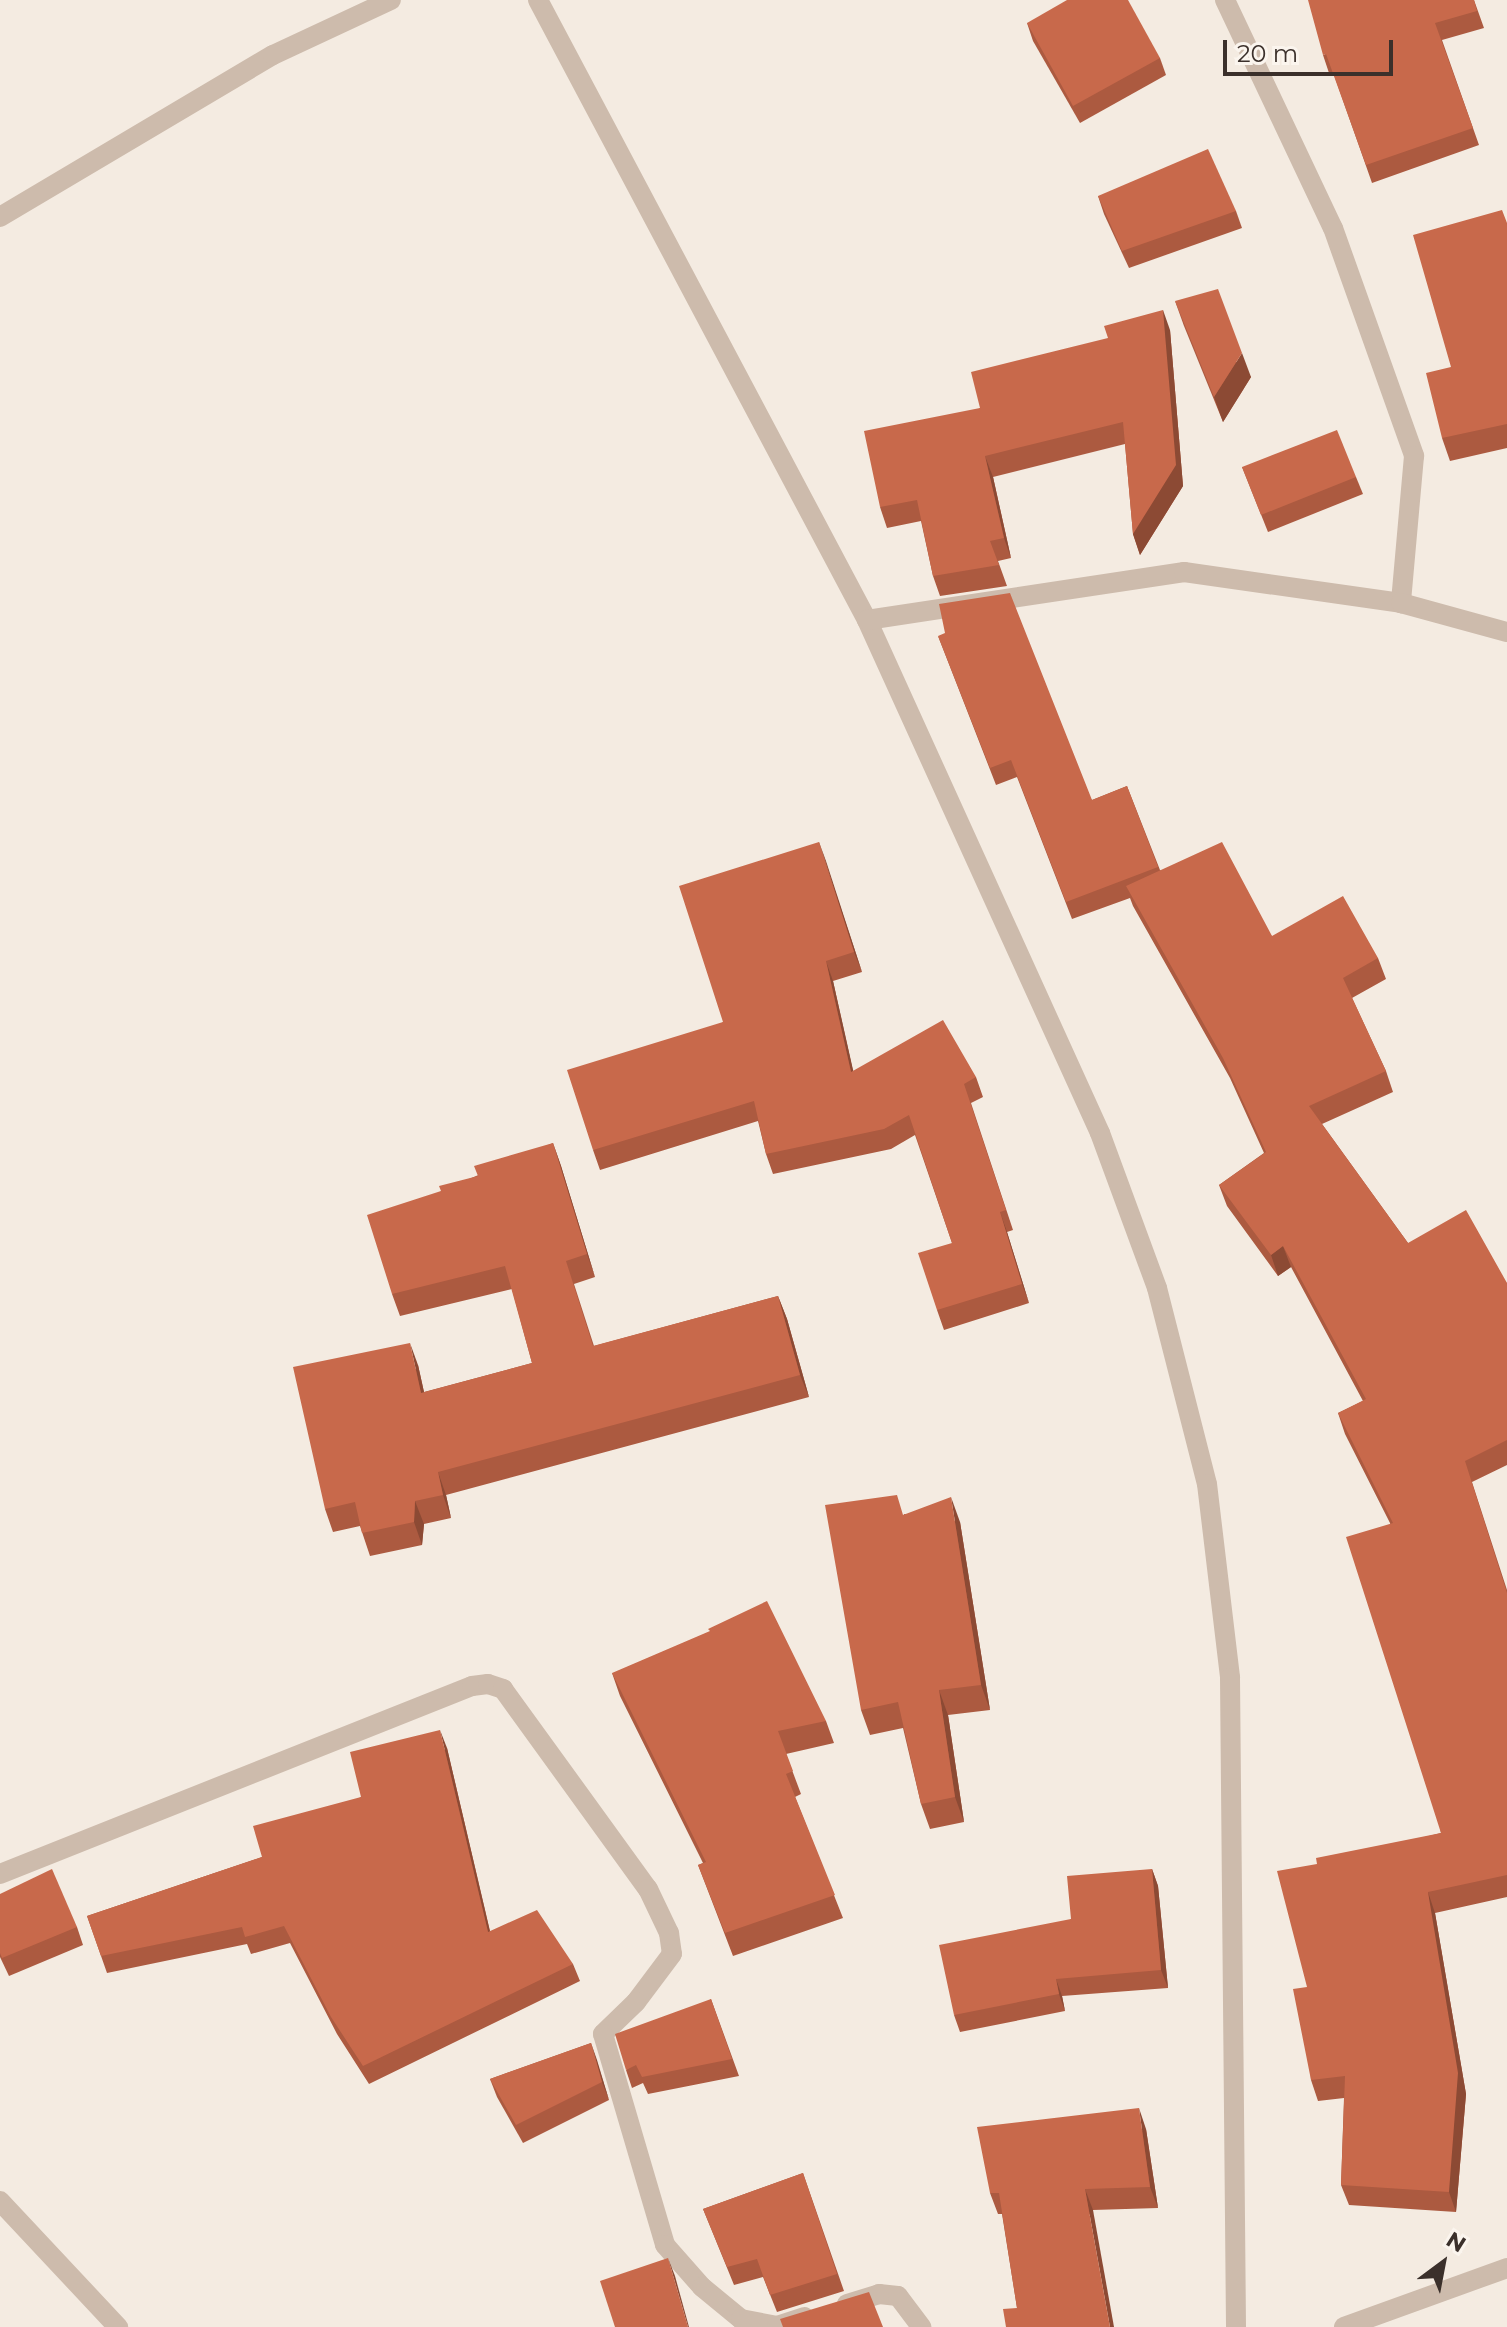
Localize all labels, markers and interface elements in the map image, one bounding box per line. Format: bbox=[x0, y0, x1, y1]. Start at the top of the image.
scale bar bbox=[1227, 24, 1397, 74]
text: 20 m bbox=[1237, 39, 1298, 68]
north arrow bbox=[1403, 2223, 1483, 2303]
text: N bbox=[1441, 2226, 1471, 2258]

